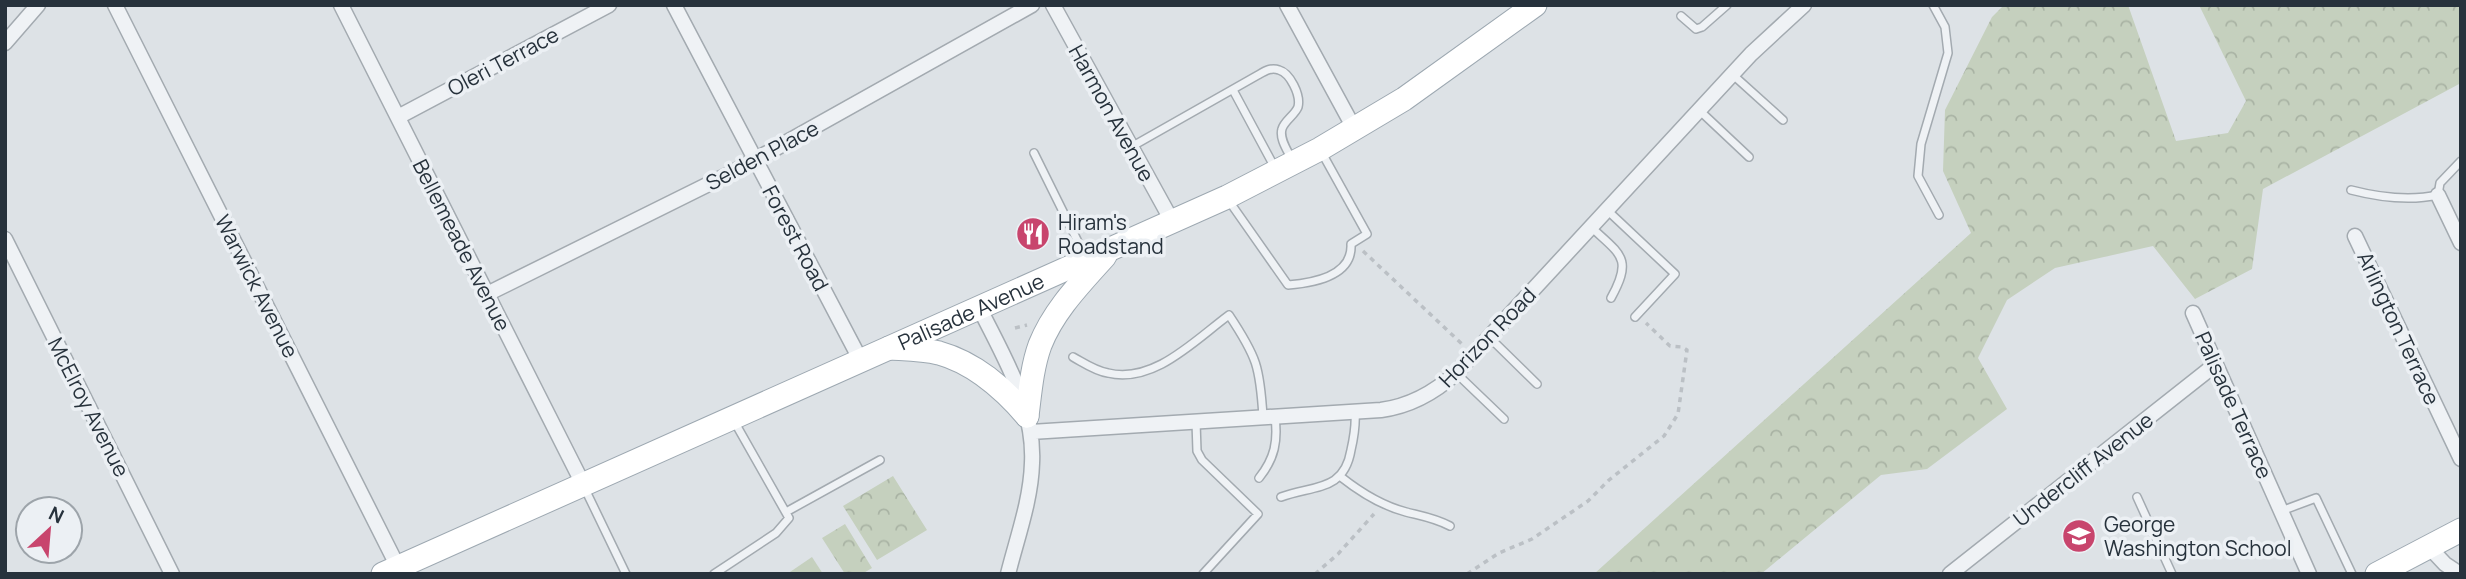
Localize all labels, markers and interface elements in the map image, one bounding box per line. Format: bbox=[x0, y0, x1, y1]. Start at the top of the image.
street label: Oleri Terrace bbox=[443, 20, 563, 102]
street label: Harmon Avenue bbox=[1063, 40, 1161, 186]
street label: Selden Place bbox=[701, 114, 823, 196]
street label: Bellemeade Avenue bbox=[407, 154, 517, 336]
street label: Forest Road bbox=[756, 180, 836, 296]
place label: Hiram's Roadstand bbox=[1058, 208, 1164, 260]
street label: Warwick Avenue bbox=[209, 210, 305, 362]
restaurant icon: Hiram's Roadstand bbox=[1014, 215, 1052, 253]
street label: Arlington Terrace bbox=[2351, 247, 2447, 409]
street label: Palisade Avenue bbox=[893, 266, 1049, 356]
street label: Horizon Road bbox=[1432, 281, 1542, 393]
street label: Palisade Terrace bbox=[2189, 327, 2279, 483]
street label: McElroy Avenue bbox=[42, 333, 136, 481]
street label: Undercliff Avenue bbox=[2007, 406, 2159, 532]
north arrow bbox=[14, 495, 84, 565]
text: N bbox=[45, 500, 68, 529]
place label: George Washington School bbox=[2104, 510, 2292, 562]
school or university icon: George Washington School bbox=[2060, 517, 2098, 555]

